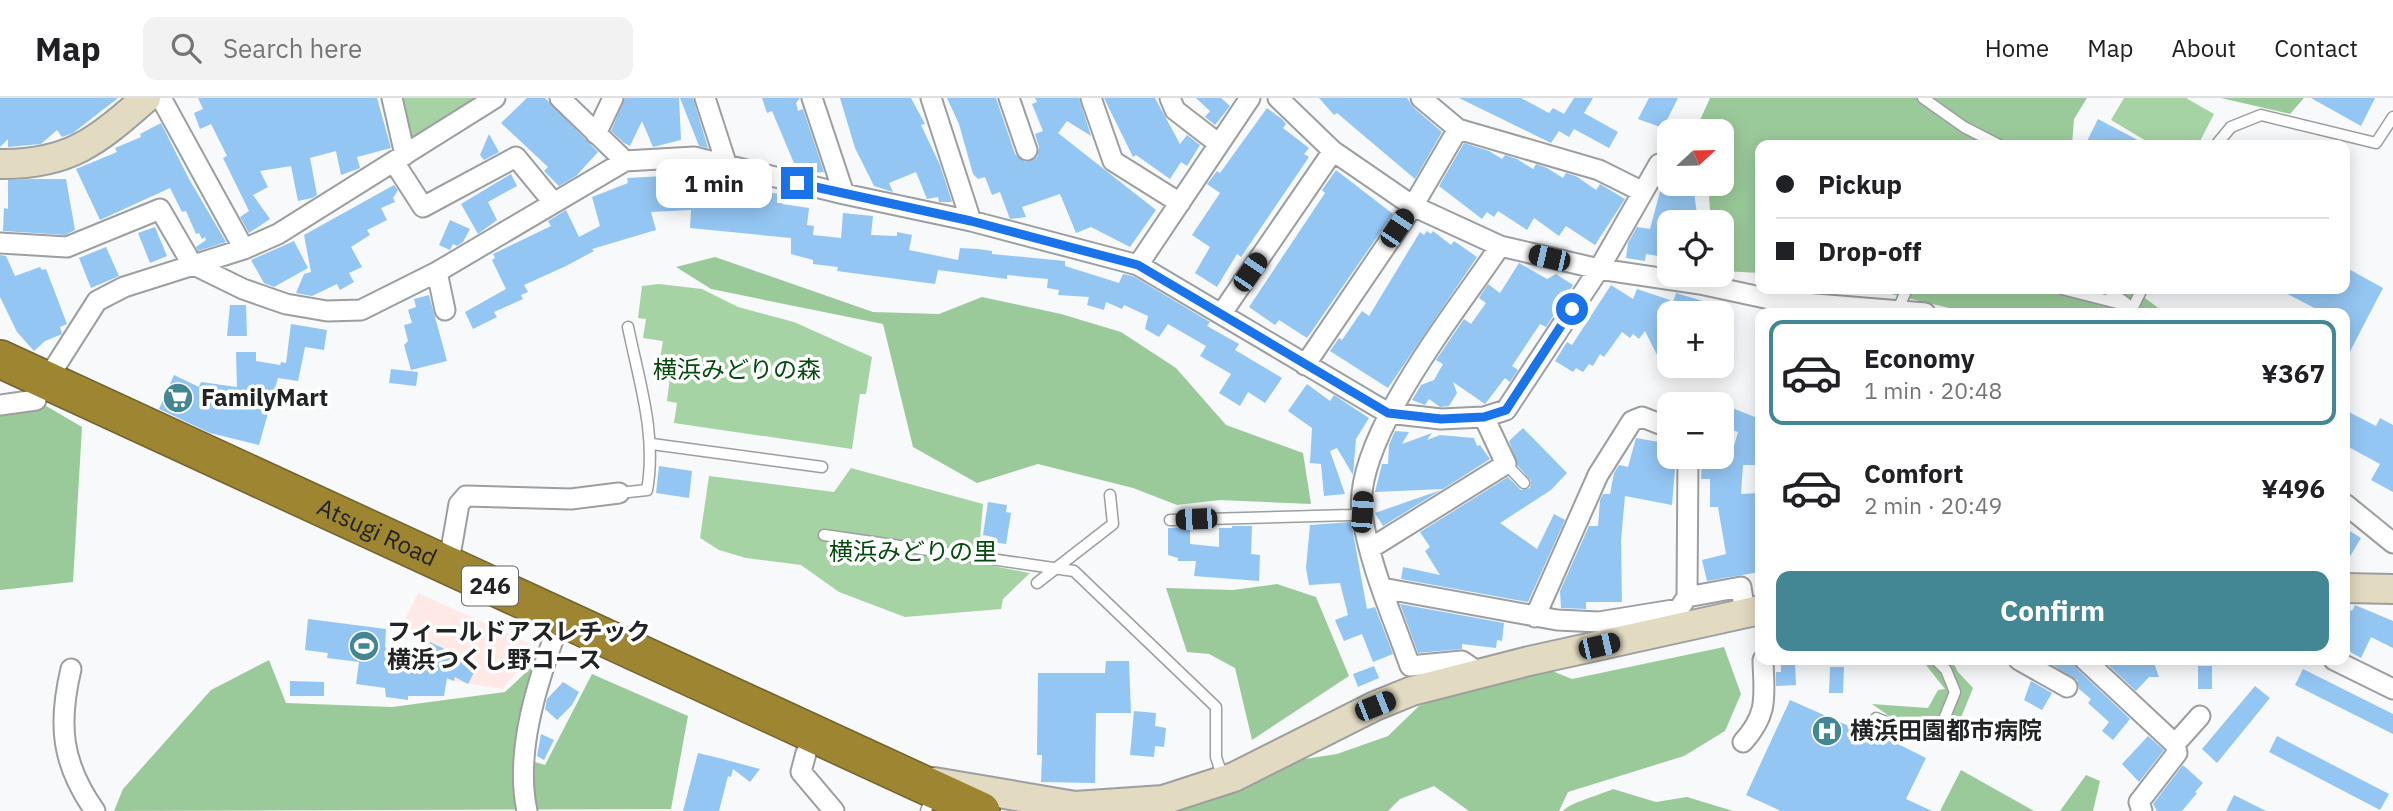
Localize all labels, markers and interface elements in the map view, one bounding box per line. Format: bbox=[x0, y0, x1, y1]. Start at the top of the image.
search box bbox=[143, 17, 633, 80]
text: Map bbox=[35, 27, 101, 70]
icon: search bbox=[167, 29, 205, 67]
text: Search here bbox=[223, 31, 362, 65]
text: Home bbox=[1985, 32, 2049, 64]
text: Map bbox=[2087, 32, 2133, 64]
text: About bbox=[2171, 32, 2236, 64]
text: Contact bbox=[2274, 32, 2358, 64]
north arrow bbox=[1657, 119, 1734, 196]
map controls bbox=[1657, 119, 1734, 469]
callout: 1 min bbox=[657, 158, 772, 208]
route end bbox=[781, 167, 813, 199]
text: Pickup bbox=[1818, 167, 1902, 201]
text: 1 min bbox=[684, 168, 744, 198]
car bbox=[1377, 205, 1418, 251]
button: locate bbox=[1657, 210, 1734, 287]
text: Drop-off bbox=[1818, 234, 1921, 268]
car bbox=[1527, 243, 1572, 273]
car bbox=[1230, 249, 1271, 295]
route start bbox=[1556, 293, 1588, 325]
button: + bbox=[1657, 301, 1734, 378]
icon: car bbox=[1780, 341, 1843, 404]
text: Economy bbox=[1864, 341, 1975, 375]
park label: 横浜みどりの森 bbox=[653, 353, 821, 385]
text: ¥367 bbox=[2261, 356, 2325, 390]
text: 1 min · 20:48 bbox=[1864, 375, 2002, 405]
supermarket icon: FamilyMart bbox=[161, 381, 195, 415]
place label: FamilyMart bbox=[201, 381, 328, 413]
button: − bbox=[1657, 392, 1734, 469]
icon: car bbox=[1780, 456, 1843, 519]
text: Comfort bbox=[1864, 456, 1963, 490]
text: ¥496 bbox=[2261, 471, 2325, 505]
street label: Atsugi Road bbox=[312, 490, 442, 573]
car bbox=[1351, 490, 1374, 534]
text: 2 min · 20:49 bbox=[1864, 490, 2002, 520]
car bbox=[1175, 508, 1218, 530]
park label: 横浜みどりの里 bbox=[829, 535, 997, 567]
road number: 246 bbox=[462, 566, 518, 606]
button: Confirm bbox=[1776, 571, 2329, 651]
place label: フィールドアスレチック 横浜つくし野コース bbox=[387, 615, 651, 675]
sports icon: フィールドアスレチック 横浜つくし野コース bbox=[347, 629, 381, 663]
car bbox=[1577, 631, 1622, 661]
car bbox=[1352, 688, 1399, 724]
hospital icon: 横浜田園都市病院 bbox=[1810, 714, 1844, 748]
place label: 横浜田園都市病院 bbox=[1850, 714, 2042, 746]

